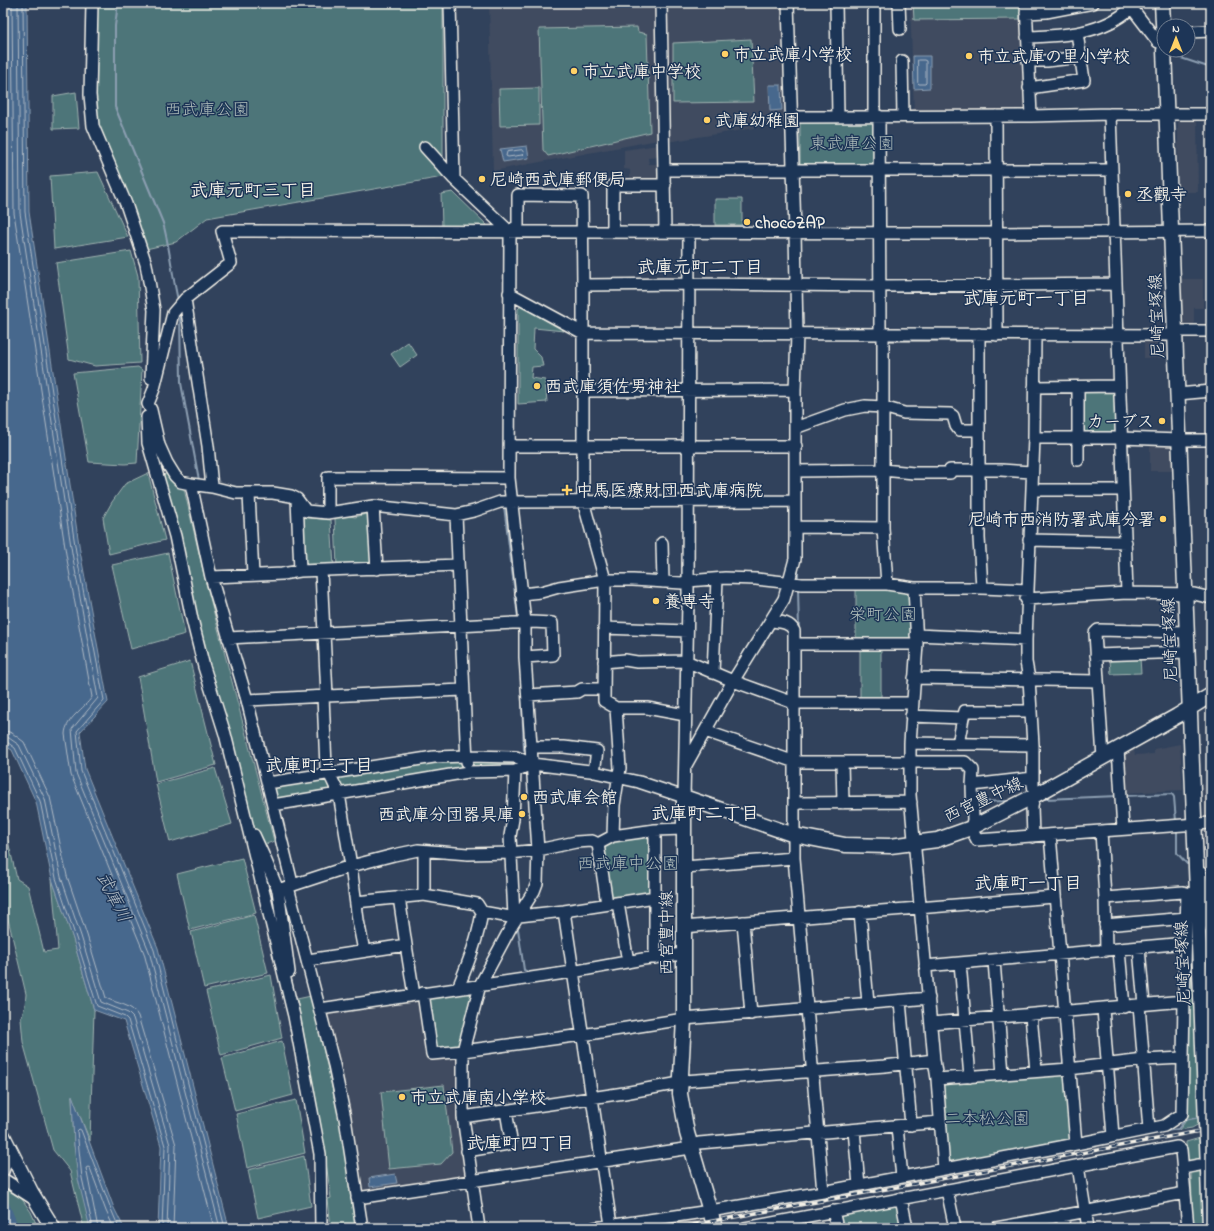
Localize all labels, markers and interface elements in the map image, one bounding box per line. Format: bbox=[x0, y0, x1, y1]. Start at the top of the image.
north arrow bbox=[1156, 18, 1196, 58]
text: N bbox=[1172, 21, 1180, 37]
place label: 市立武庫小学校 bbox=[733, 43, 852, 68]
place label: 市立武庫の里小学校 bbox=[977, 45, 1130, 70]
marker: 市立武庫小学校 bbox=[720, 49, 730, 59]
marker: 市立武庫の里小学校 bbox=[964, 51, 974, 61]
place label: 市立武庫中学校 bbox=[582, 60, 701, 85]
marker: 市立武庫中学校 bbox=[569, 66, 579, 76]
park label: 西武庫公園 bbox=[165, 98, 250, 123]
place label: 武庫幼稚園 bbox=[715, 109, 800, 134]
marker: 武庫幼稚園 bbox=[702, 115, 712, 125]
park label: 東武庫公園 bbox=[810, 132, 895, 157]
place label: 尼崎西武庫郵便局 bbox=[490, 168, 626, 193]
marker: 尼崎西武庫郵便局 bbox=[477, 174, 487, 184]
district label: 武庫元町三丁目 bbox=[190, 179, 316, 205]
place label: 丞觀寺 bbox=[1136, 183, 1187, 208]
marker: 丞觀寺 bbox=[1123, 189, 1133, 199]
place label: chocoZAP bbox=[755, 211, 825, 236]
marker: chocoZAP bbox=[742, 217, 752, 227]
district label: 武庫元町二丁目 bbox=[637, 256, 763, 282]
street label: 尼崎宝塚線 bbox=[1144, 273, 1171, 359]
district label: 武庫元町一丁目 bbox=[963, 287, 1089, 313]
place label: 西武庫須佐男神社 bbox=[545, 375, 681, 400]
marker: 西武庫須佐男神社 bbox=[532, 381, 542, 391]
place label: カーブス bbox=[1087, 410, 1154, 435]
marker: カーブス bbox=[1157, 416, 1167, 426]
place label: 中馬医療財団西武庫病院 bbox=[576, 479, 763, 504]
marker: 中馬医療財団西武庫病院 bbox=[561, 484, 573, 496]
place label: 尼崎市西消防署武庫分署 bbox=[968, 508, 1155, 533]
marker: 尼崎市西消防署武庫分署 bbox=[1158, 514, 1168, 524]
place label: 養専寺 bbox=[664, 590, 715, 615]
marker: 養専寺 bbox=[651, 596, 661, 606]
street label: 尼崎宝塚線 bbox=[1157, 597, 1184, 683]
park label: 栄町公園 bbox=[849, 603, 917, 628]
district label: 武庫町三丁目 bbox=[265, 754, 373, 780]
street label: 西宮豊中線 bbox=[940, 771, 1027, 830]
place label: 西武庫会館 bbox=[532, 786, 617, 811]
marker: 西武庫会館 bbox=[519, 792, 529, 802]
district label: 武庫町二丁目 bbox=[651, 802, 759, 828]
place label: 西武庫分団器具庫 bbox=[378, 803, 514, 828]
marker: 西武庫分団器具庫 bbox=[517, 809, 527, 819]
park label: 西武庫中公園 bbox=[577, 852, 679, 877]
water label: 武庫川 bbox=[88, 868, 136, 928]
district label: 武庫町一丁目 bbox=[974, 872, 1082, 898]
street label: 西宮豊中線 bbox=[655, 891, 680, 976]
street label: 尼崎宝塚線 bbox=[1170, 920, 1197, 1006]
place label: 市立武庫南小学校 bbox=[410, 1086, 546, 1111]
marker: 市立武庫南小学校 bbox=[397, 1092, 407, 1102]
park label: 二本松公園 bbox=[945, 1107, 1030, 1132]
district label: 武庫町四丁目 bbox=[466, 1132, 574, 1158]

